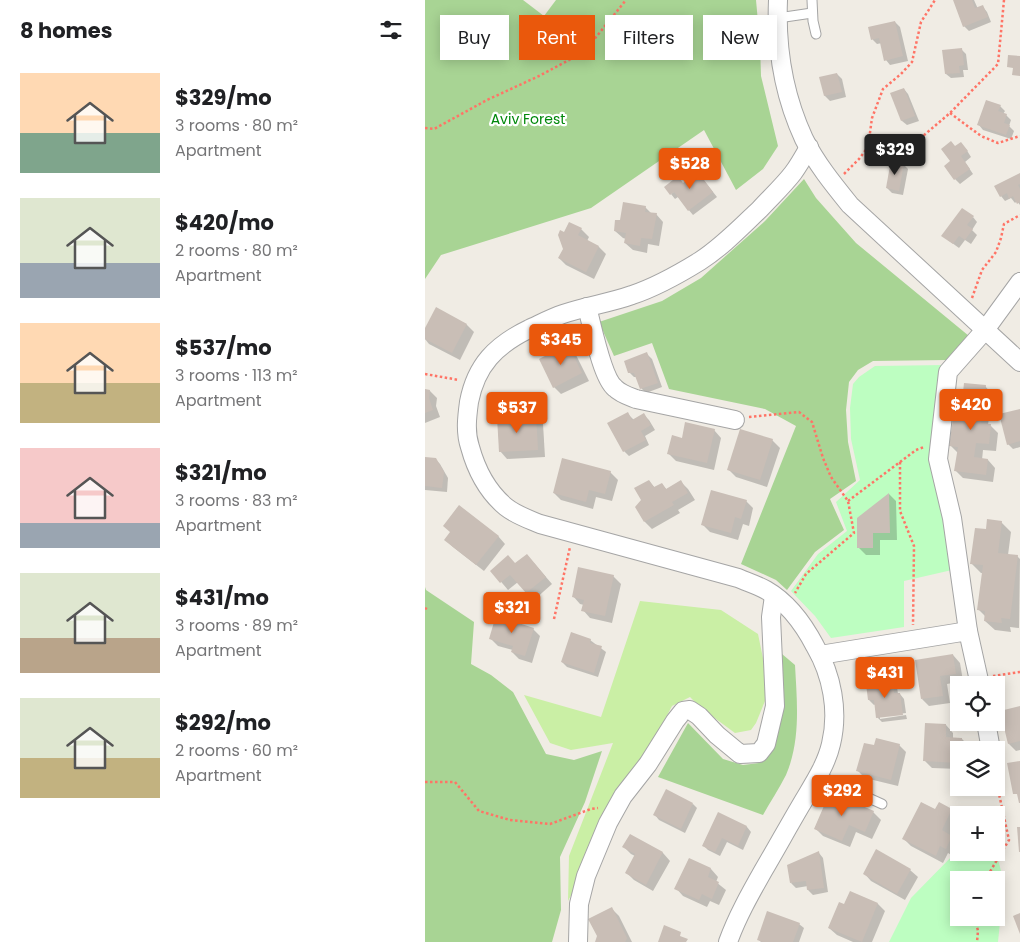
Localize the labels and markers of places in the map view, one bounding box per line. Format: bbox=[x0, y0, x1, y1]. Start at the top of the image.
pin: $329 bbox=[865, 134, 925, 176]
pin: $528 bbox=[660, 148, 720, 190]
pin: $345 bbox=[531, 324, 591, 366]
pin: $420 bbox=[941, 388, 1001, 431]
pin: $537 bbox=[487, 392, 547, 434]
pin: $321 bbox=[482, 592, 542, 634]
pin: $431 bbox=[855, 656, 915, 699]
pin: $292 bbox=[812, 774, 872, 817]

